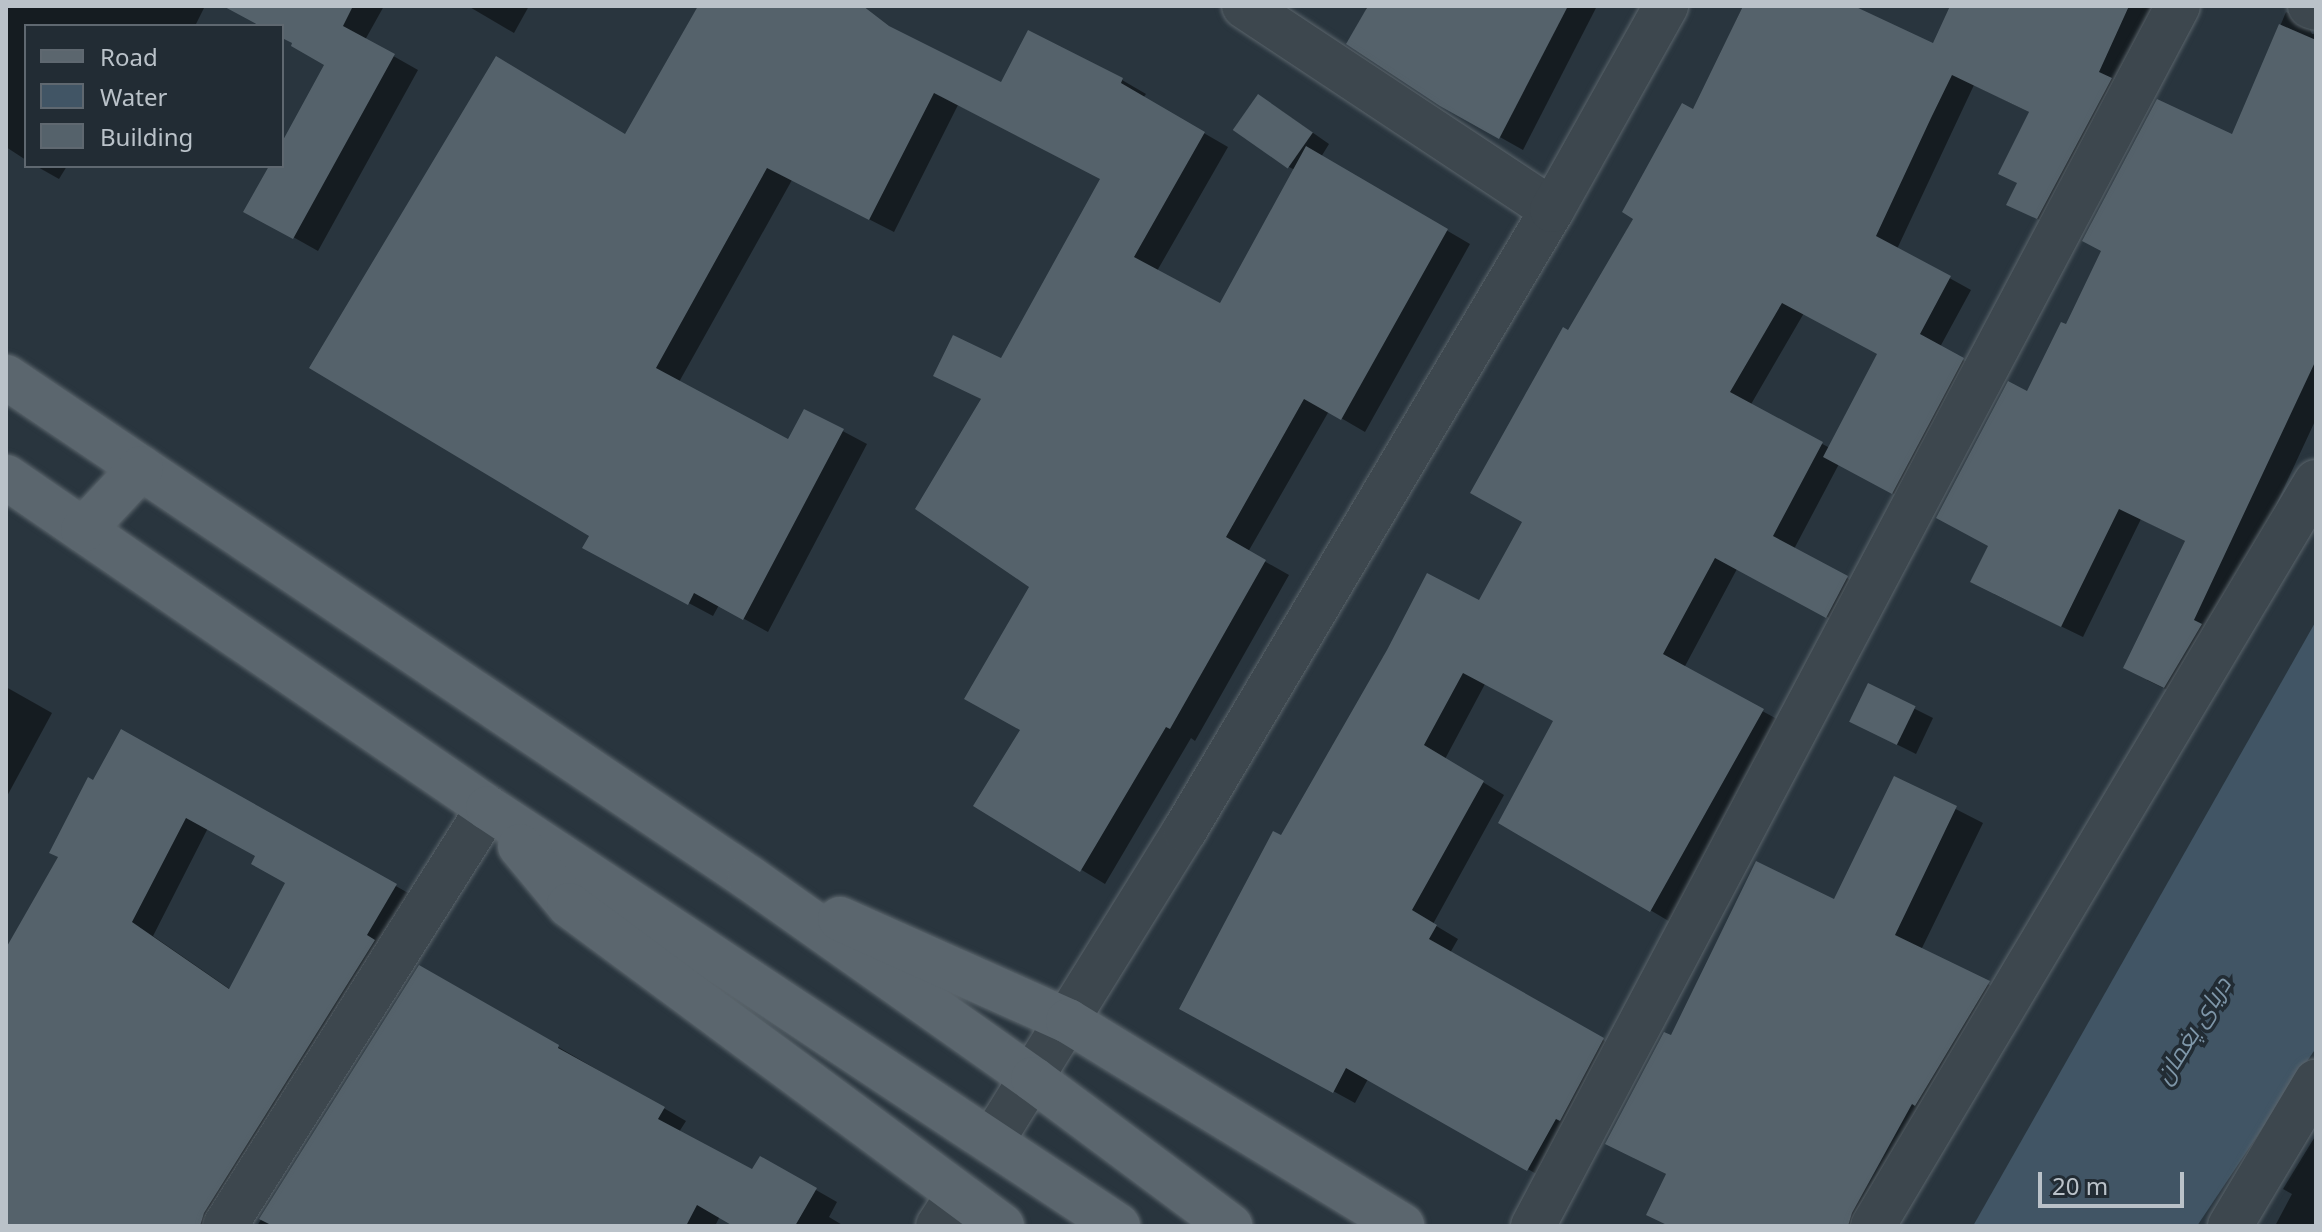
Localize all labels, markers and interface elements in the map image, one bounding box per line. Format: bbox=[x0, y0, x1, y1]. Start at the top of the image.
legend bbox=[24, 24, 284, 168]
text: Road bbox=[100, 40, 158, 73]
text: Water bbox=[100, 80, 167, 113]
text: Building bbox=[100, 120, 193, 153]
water label: دریای پغمان bbox=[2148, 971, 2236, 1089]
scale bar bbox=[2042, 1156, 2188, 1206]
text: 20 m bbox=[2052, 1169, 2108, 1202]

